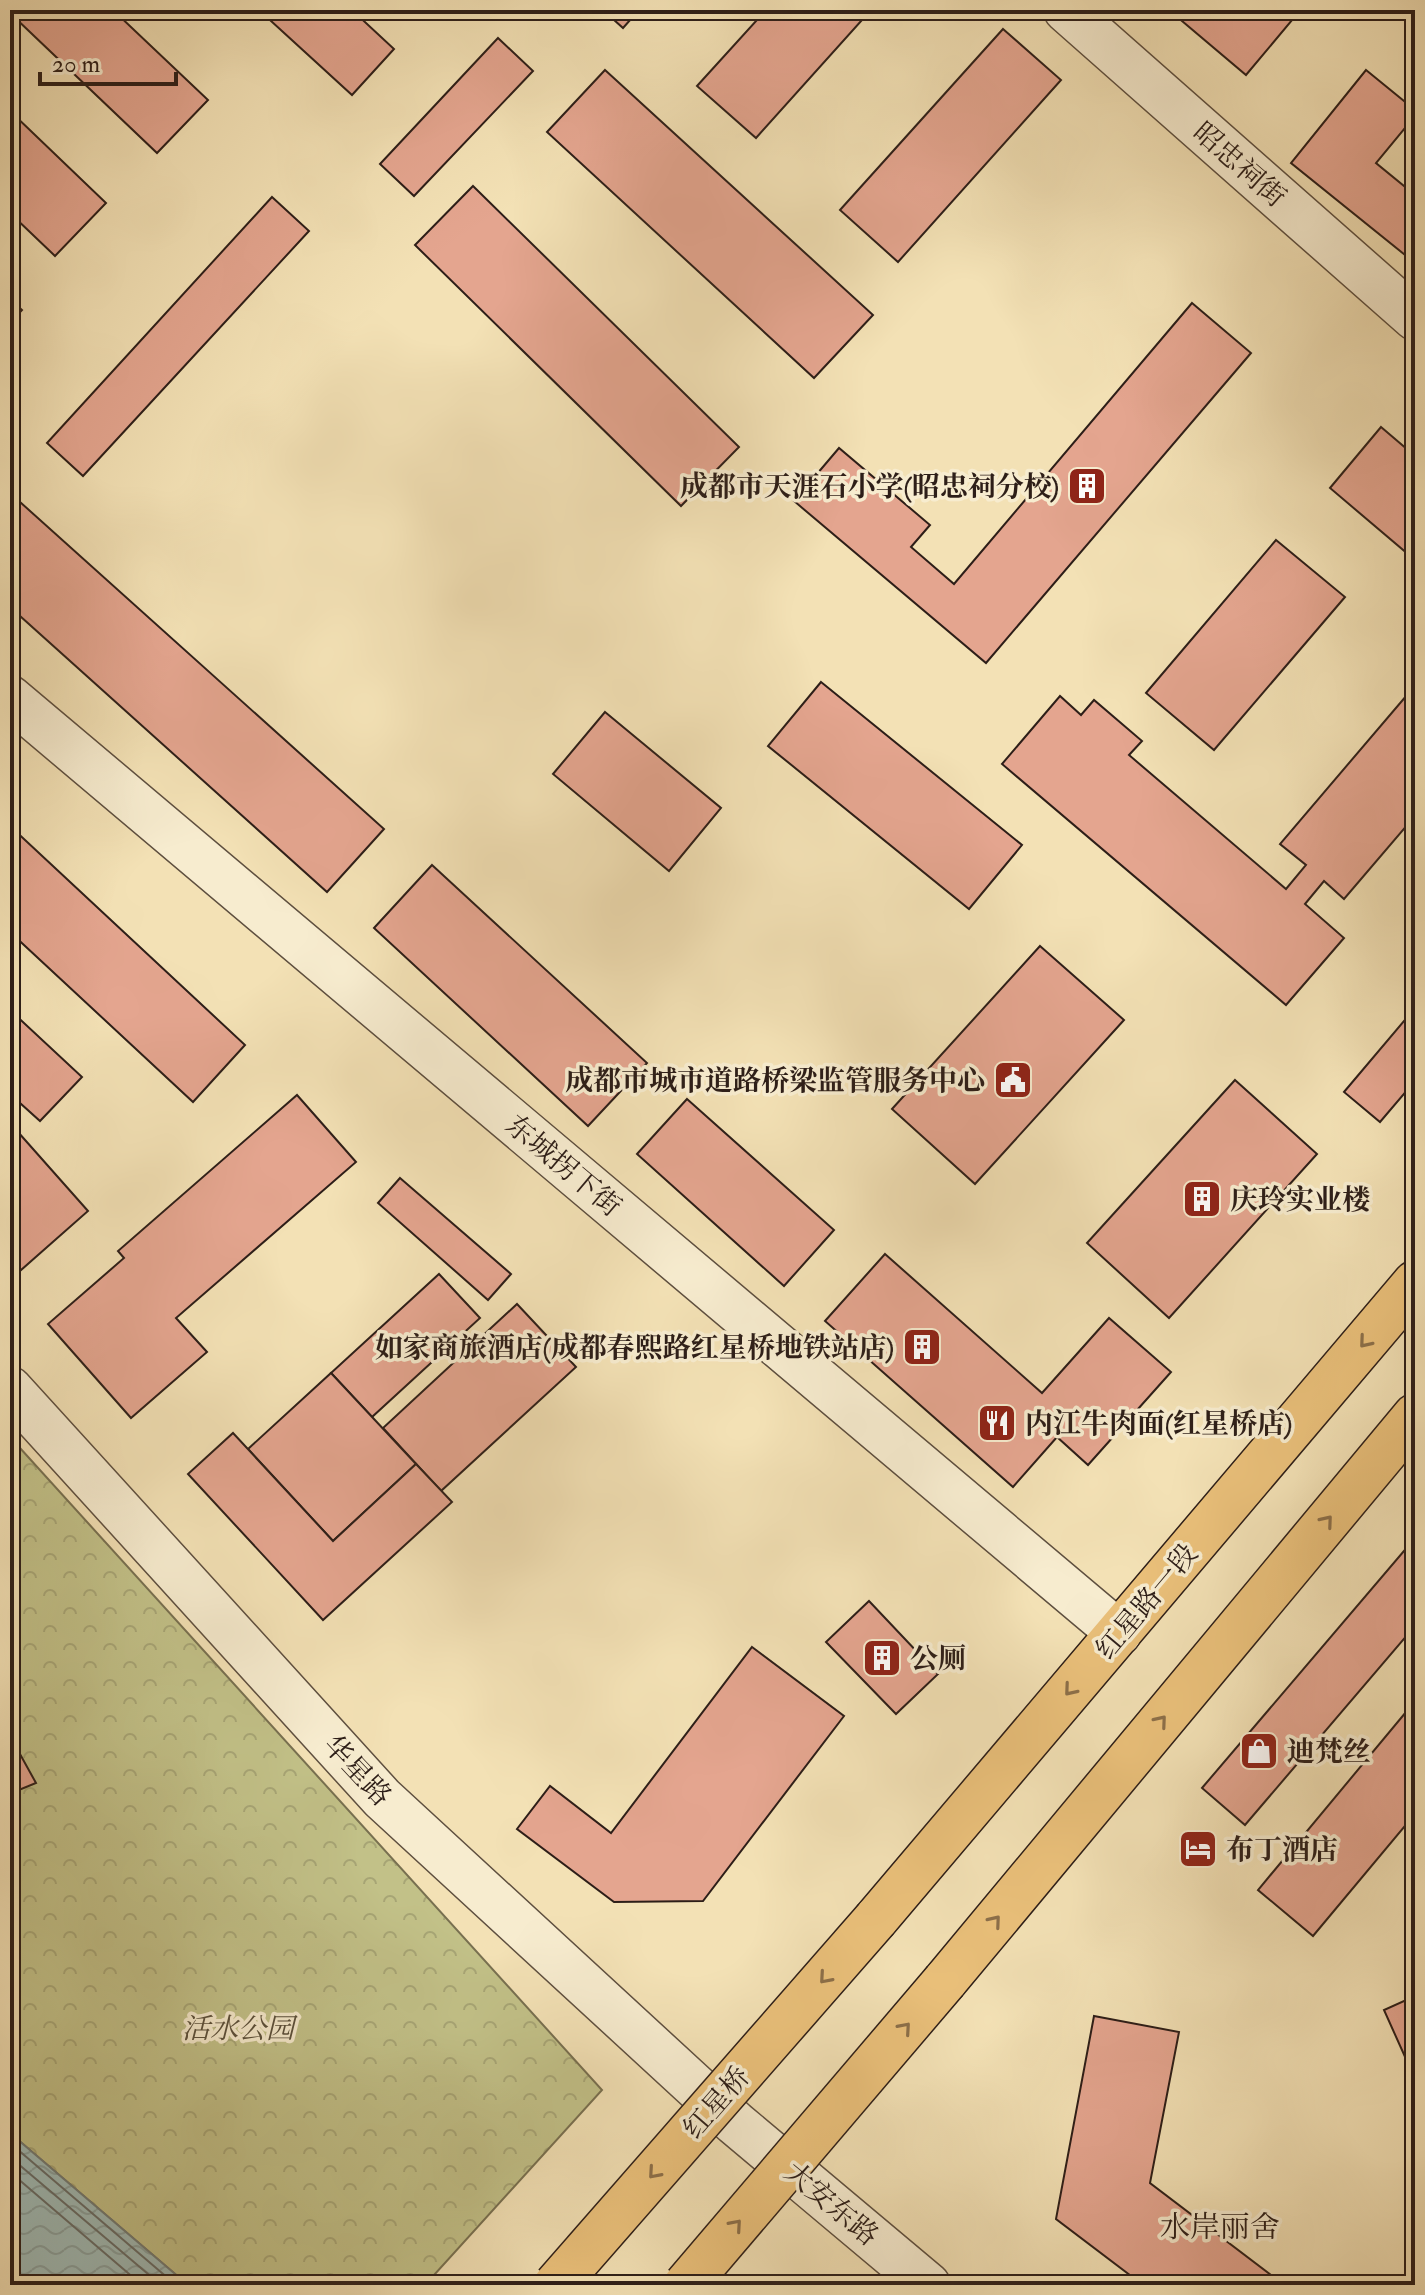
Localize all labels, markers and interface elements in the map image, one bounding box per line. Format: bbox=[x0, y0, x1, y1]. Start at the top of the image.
scale bar bbox=[40, 36, 176, 86]
text: 20 m bbox=[52, 49, 101, 80]
street label: 昭忠祠街 bbox=[1185, 115, 1293, 215]
building icon: 成都市天涯石小学(昭忠祠分校) bbox=[1066, 465, 1108, 507]
place label: 成都市天涯石小学(昭忠祠分校) bbox=[680, 470, 1059, 505]
public building icon: 成都市城市道路桥梁监管服务中心 bbox=[992, 1059, 1034, 1101]
place label: 成都市城市道路桥梁监管服务中心 bbox=[565, 1064, 985, 1099]
street label: 东城拐下街 bbox=[498, 1108, 628, 1225]
building icon: 庆玲实业楼 bbox=[1181, 1178, 1223, 1220]
place label: 庆玲实业楼 bbox=[1230, 1183, 1370, 1218]
building icon: 如家商旅酒店(成都春熙路红星桥地铁站店) bbox=[901, 1326, 943, 1368]
place label: 如家商旅酒店(成都春熙路红星桥地铁站店) bbox=[375, 1331, 894, 1366]
one-way arrow bbox=[1360, 1333, 1375, 1347]
restaurant icon: 内江牛肉面(红星桥店) bbox=[976, 1402, 1018, 1444]
place label: 内江牛肉面(红星桥店) bbox=[1025, 1407, 1292, 1442]
one-way arrow bbox=[1317, 1516, 1332, 1531]
street label: 红星路一段 bbox=[1089, 1537, 1206, 1667]
building icon: 公厕 bbox=[861, 1637, 903, 1679]
place label: 公厕 bbox=[910, 1642, 966, 1677]
one-way arrow bbox=[1065, 1681, 1080, 1695]
one-way arrow bbox=[1151, 1716, 1166, 1730]
street label: 华星路 bbox=[315, 1728, 398, 1814]
shop icon: 迪梵丝 bbox=[1238, 1730, 1280, 1772]
place label: 迪梵丝 bbox=[1287, 1735, 1371, 1770]
hotel icon: 布丁酒店 bbox=[1177, 1828, 1219, 1870]
place label: 布丁酒店 bbox=[1226, 1833, 1338, 1868]
one-way arrow bbox=[985, 1916, 1000, 1930]
one-way arrow bbox=[820, 1968, 835, 1983]
park label: 活水公园 bbox=[182, 2012, 298, 2047]
one-way arrow bbox=[895, 2022, 910, 2037]
street label: 红星桥 bbox=[676, 2060, 758, 2146]
street label: 大安东路 bbox=[777, 2155, 885, 2254]
one-way arrow bbox=[649, 2164, 664, 2179]
district label: 水岸丽舍 bbox=[1160, 2209, 1280, 2246]
one-way arrow bbox=[726, 2220, 741, 2235]

